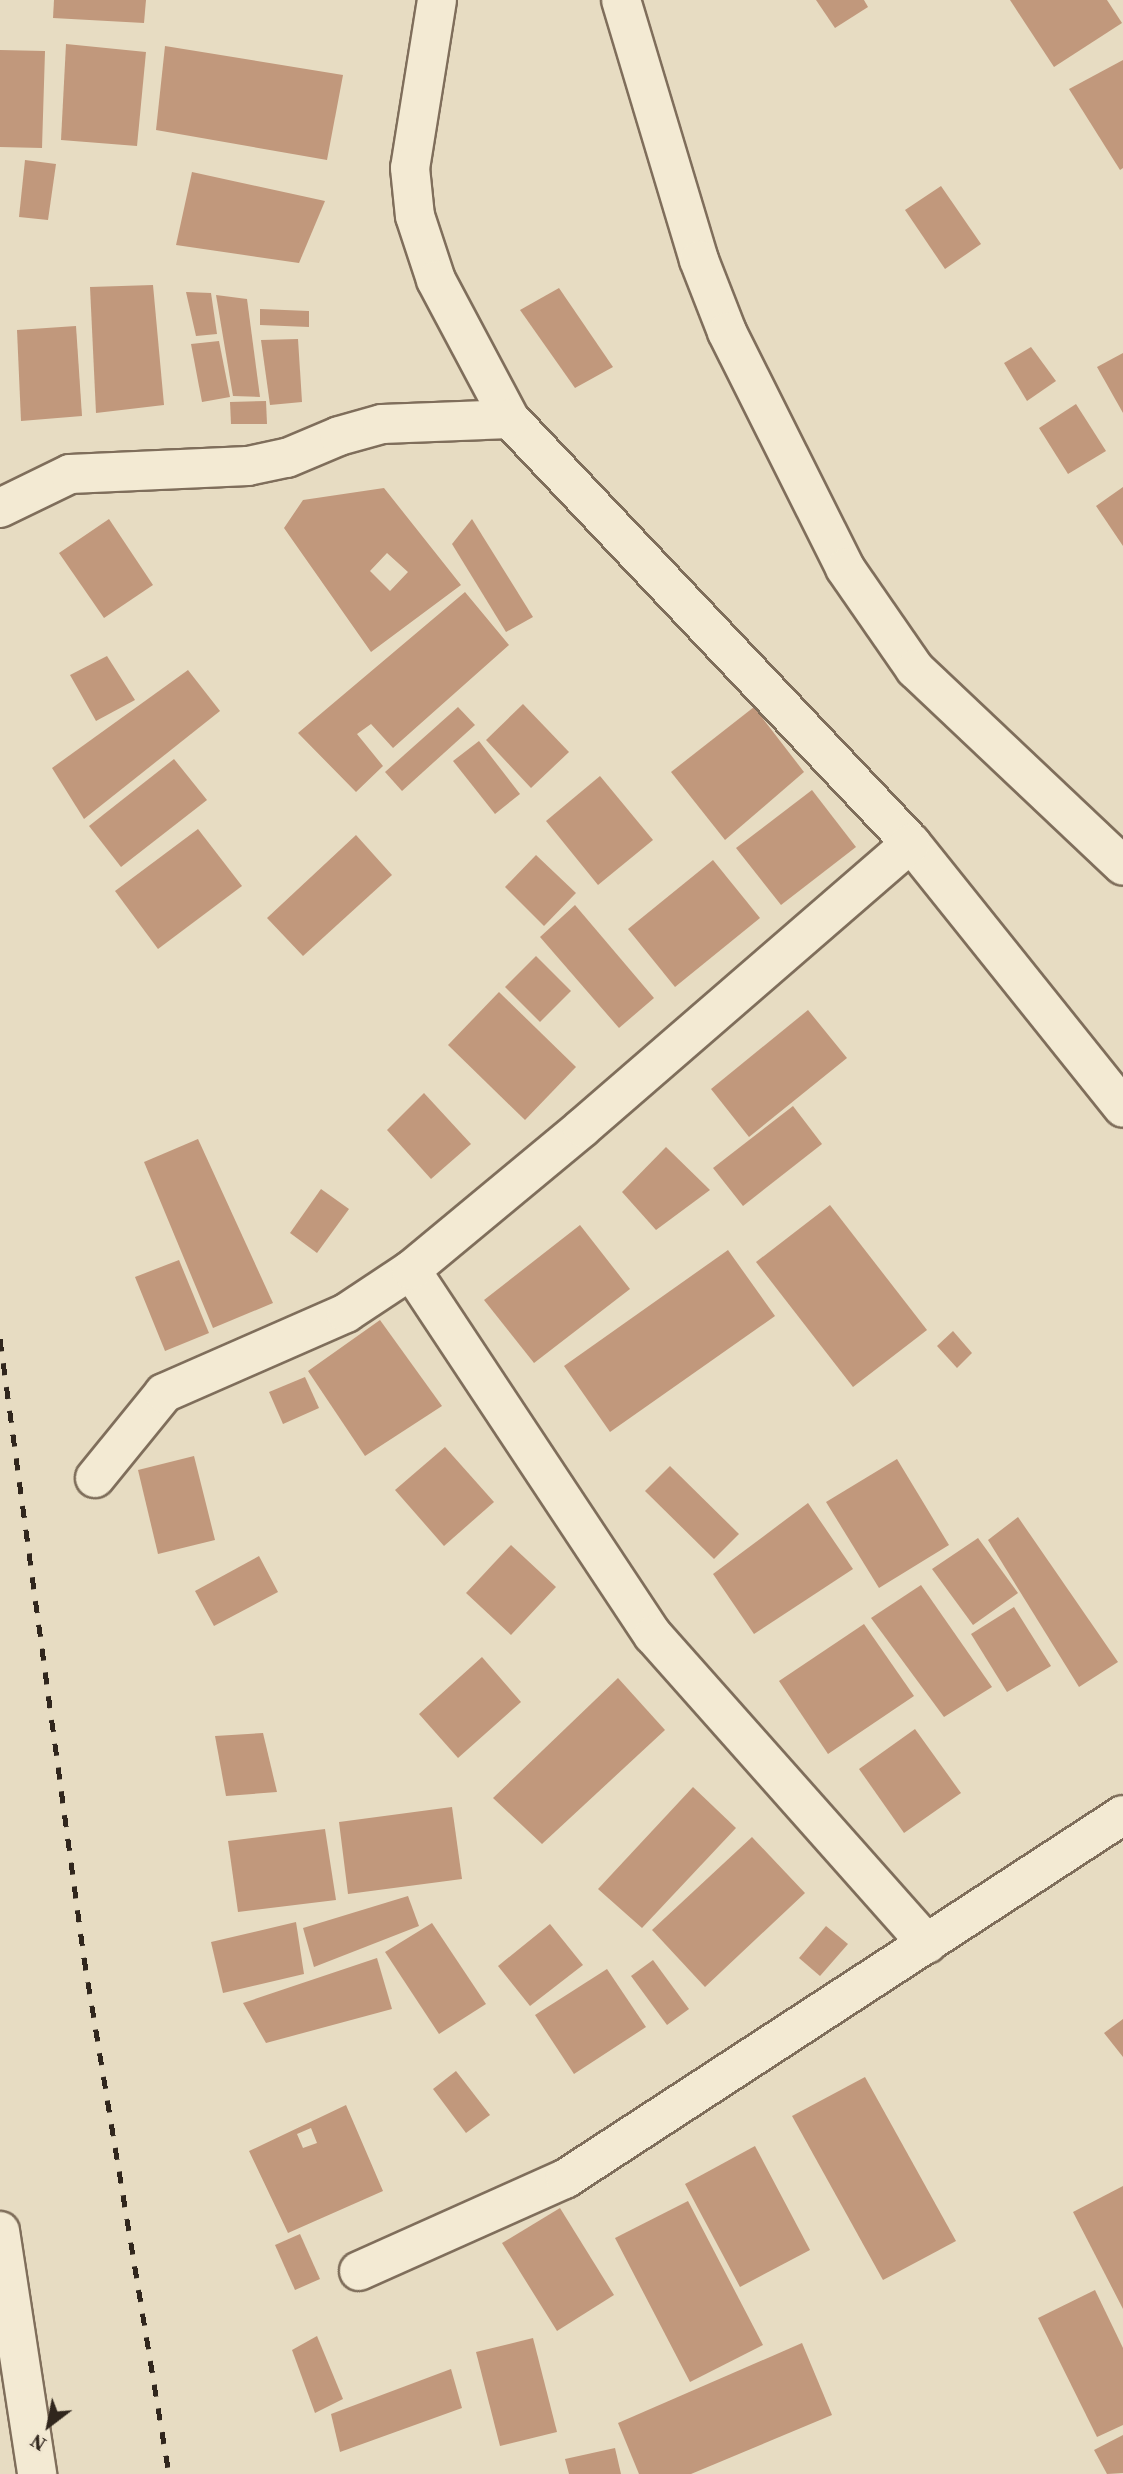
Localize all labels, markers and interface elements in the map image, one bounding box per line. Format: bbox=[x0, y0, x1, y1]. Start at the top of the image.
north arrow bbox=[14, 2390, 84, 2460]
text: N bbox=[25, 2428, 51, 2458]

